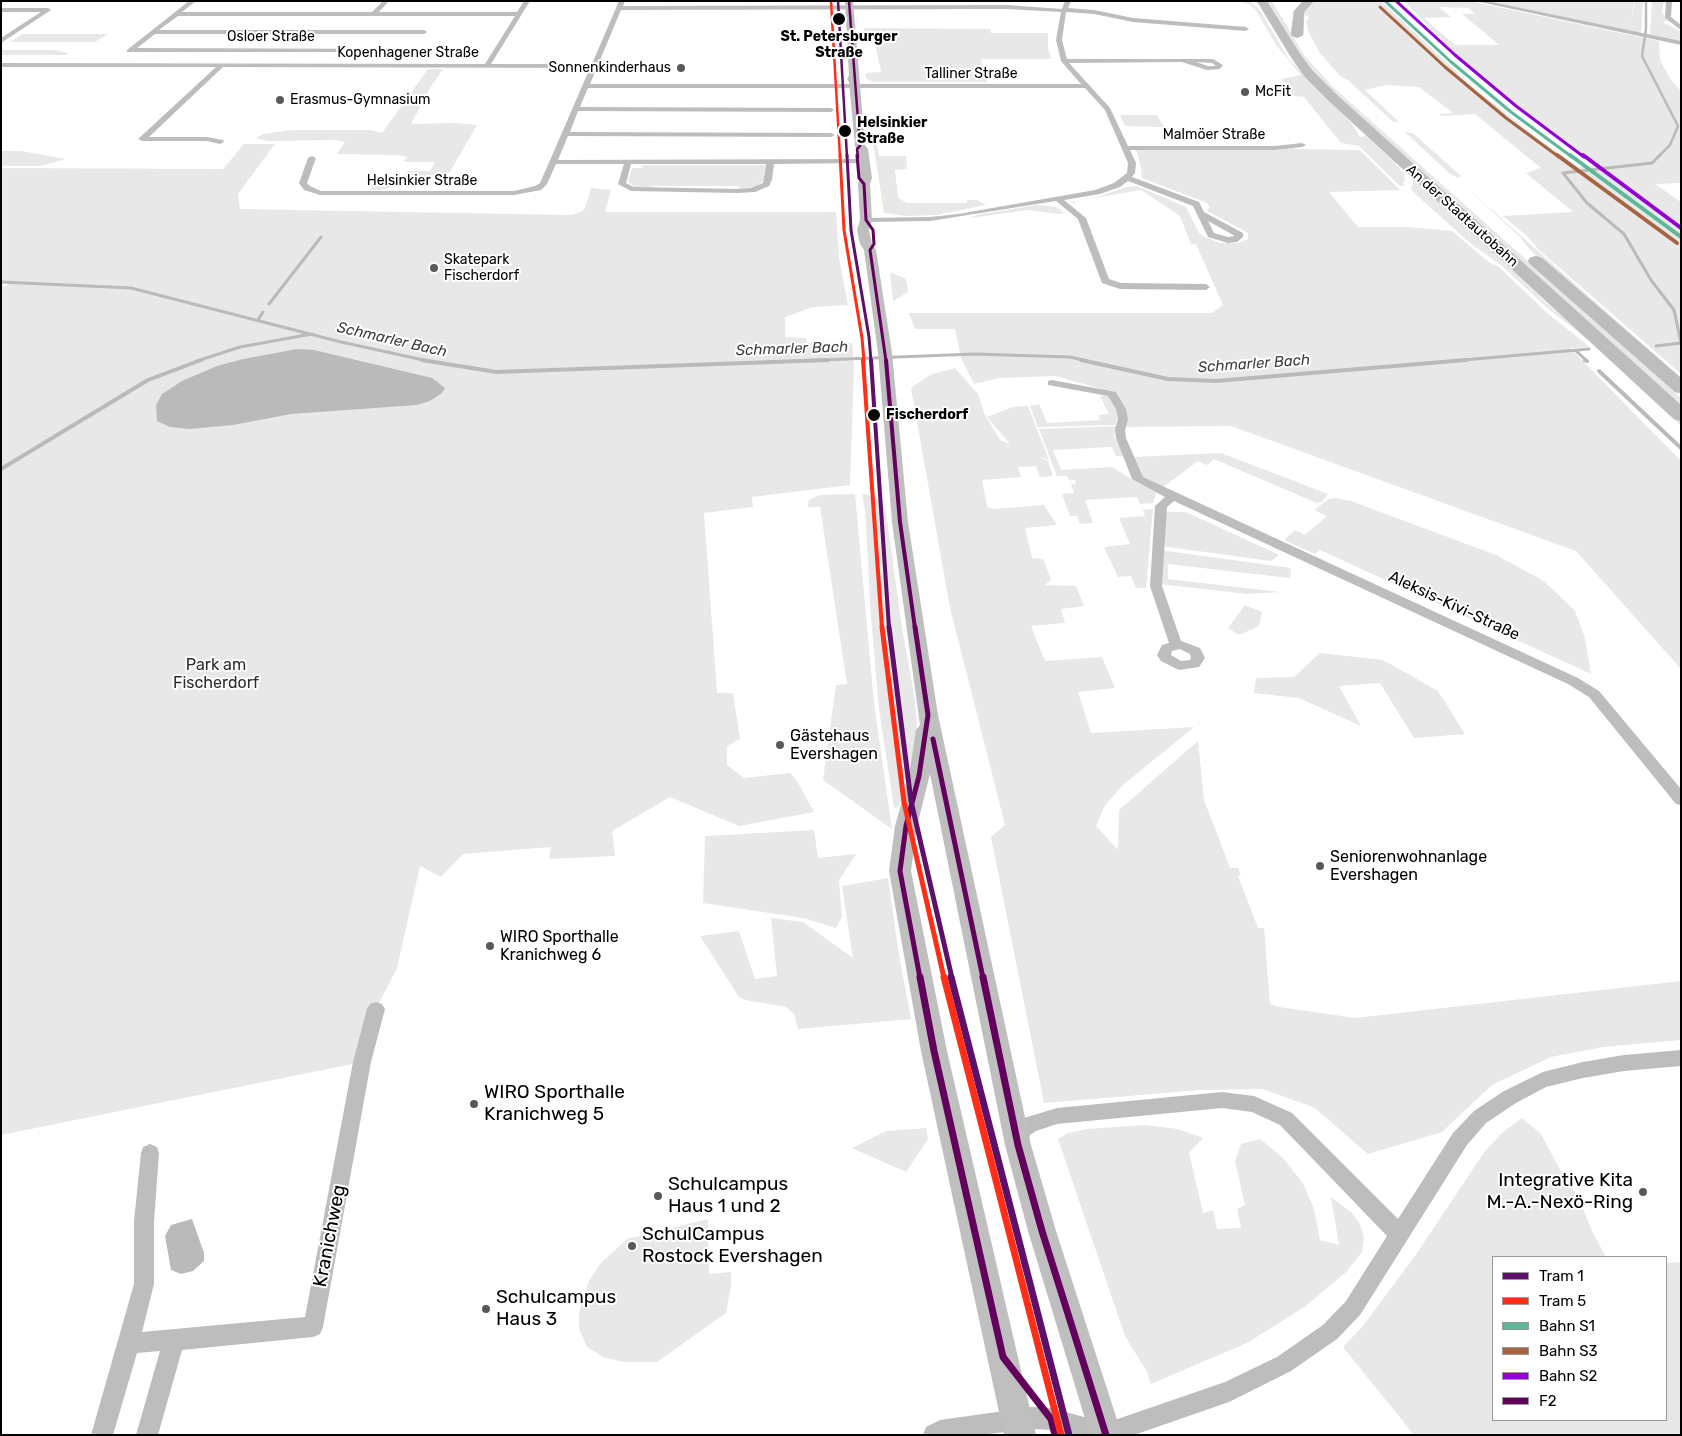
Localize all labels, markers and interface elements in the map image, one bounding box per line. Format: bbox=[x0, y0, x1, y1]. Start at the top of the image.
marker: St. Petersburger Straße bbox=[831, 11, 847, 27]
street label: Osloer Straße bbox=[227, 29, 315, 45]
place label: St. Petersburger Straße bbox=[780, 29, 898, 62]
street label: Kopenhagener Straße bbox=[337, 45, 479, 61]
place label: Sonnenkinderhaus bbox=[549, 60, 671, 76]
marker: Sonnenkinderhaus bbox=[675, 62, 687, 74]
street label: Talliner Straße bbox=[924, 66, 1018, 82]
place label: McFit bbox=[1255, 84, 1291, 100]
marker: McFit bbox=[1239, 86, 1251, 98]
place label: Erasmus-Gymnasium bbox=[290, 92, 431, 108]
marker: Erasmus-Gymnasium bbox=[274, 94, 286, 106]
place label: Helsinkier Straße bbox=[857, 115, 927, 148]
marker: Helsinkier Straße bbox=[837, 123, 853, 139]
street label: Malmöer Straße bbox=[1163, 127, 1265, 143]
street label: An der Stadtautobahn bbox=[1403, 161, 1521, 271]
street label: Helsinkier Straße bbox=[367, 173, 477, 189]
place label: Skatepark Fischerdorf bbox=[444, 252, 519, 284]
marker: Skatepark Fischerdorf bbox=[428, 262, 440, 274]
water label: Schmarler Bach bbox=[335, 319, 449, 361]
water label: Schmarler Bach bbox=[736, 338, 848, 360]
water label: Schmarler Bach bbox=[1197, 351, 1311, 377]
marker: Fischerdorf bbox=[866, 407, 882, 423]
place label: Fischerdorf bbox=[886, 407, 968, 423]
street label: Aleksis-Kivi-Straße bbox=[1385, 567, 1523, 645]
park label: Park am Fischerdorf bbox=[173, 655, 259, 693]
place label: Gästehaus Evershagen bbox=[790, 726, 878, 764]
marker: Gästehaus Evershagen bbox=[774, 739, 786, 751]
place label: Seniorenwohnanlage Evershagen bbox=[1330, 847, 1487, 885]
marker: Seniorenwohnanlage Evershagen bbox=[1314, 860, 1326, 872]
place label: WIRO Sporthalle Kranichweg 6 bbox=[500, 927, 619, 965]
marker: WIRO Sporthalle Kranichweg 6 bbox=[484, 940, 496, 952]
place label: WIRO Sporthalle Kranichweg 5 bbox=[484, 1082, 625, 1126]
marker: WIRO Sporthalle Kranichweg 5 bbox=[468, 1098, 480, 1110]
place label: Integrative Kita M.-A.-Nexö-Ring bbox=[1486, 1170, 1633, 1214]
place label: Schulcampus Haus 1 und 2 bbox=[668, 1174, 788, 1218]
street label: Kranichweg bbox=[309, 1183, 351, 1289]
marker: Integrative Kita M.-A.-Nexö-Ring bbox=[1637, 1186, 1649, 1198]
marker: Schulcampus Haus 1 und 2 bbox=[652, 1190, 664, 1202]
place label: SchulCampus Rostock Evershagen bbox=[642, 1224, 823, 1268]
marker: SchulCampus Rostock Evershagen bbox=[626, 1240, 638, 1252]
legend bbox=[1492, 1256, 1667, 1421]
text: Tram 1 bbox=[1539, 1267, 1584, 1285]
place label: Schulcampus Haus 3 bbox=[496, 1287, 616, 1331]
text: Tram 5 bbox=[1539, 1292, 1586, 1310]
marker: Schulcampus Haus 3 bbox=[480, 1303, 492, 1315]
text: Bahn S1 bbox=[1539, 1317, 1595, 1335]
text: Bahn S3 bbox=[1539, 1342, 1598, 1360]
text: Bahn S2 bbox=[1539, 1367, 1597, 1385]
text: F2 bbox=[1539, 1392, 1556, 1410]

